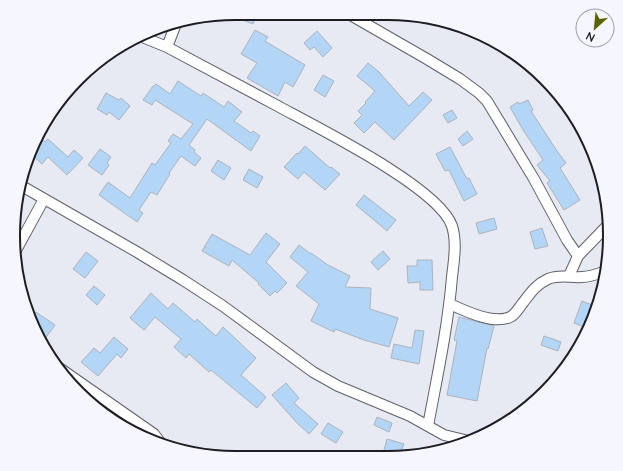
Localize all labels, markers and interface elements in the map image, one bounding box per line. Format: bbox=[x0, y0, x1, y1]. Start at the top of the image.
north arrow bbox=[575, 8, 615, 48]
text: N bbox=[584, 30, 597, 45]

